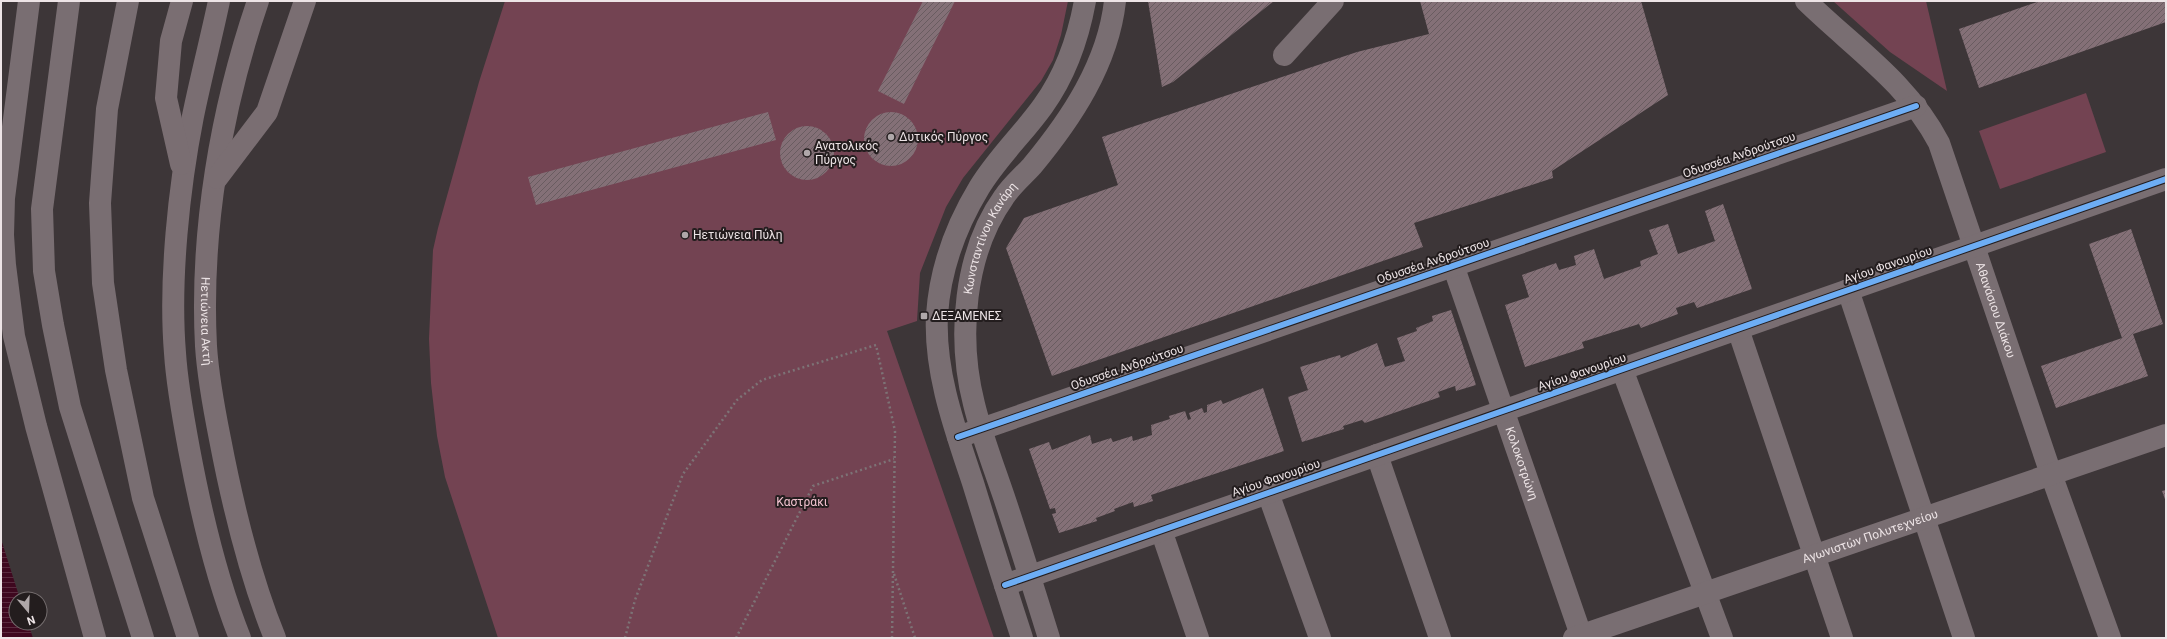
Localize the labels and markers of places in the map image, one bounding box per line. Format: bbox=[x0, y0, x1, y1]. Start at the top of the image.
place label: Δυτικός Πύργος bbox=[899, 130, 988, 144]
marker: Δυτικός Πύργος bbox=[886, 132, 896, 142]
place label: Ανατολικός Πύργος bbox=[815, 139, 879, 167]
marker: Ανατολικός Πύργος bbox=[802, 148, 812, 158]
place label: Ηετιώνεια Πύλη bbox=[693, 228, 782, 242]
marker: Ηετιώνεια Πύλη bbox=[680, 230, 690, 240]
place label: ΔΕΞΑΜΕΝΕΣ bbox=[932, 309, 1002, 323]
marker: ΔΕΞΑΜΕΝΕΣ bbox=[919, 311, 929, 321]

